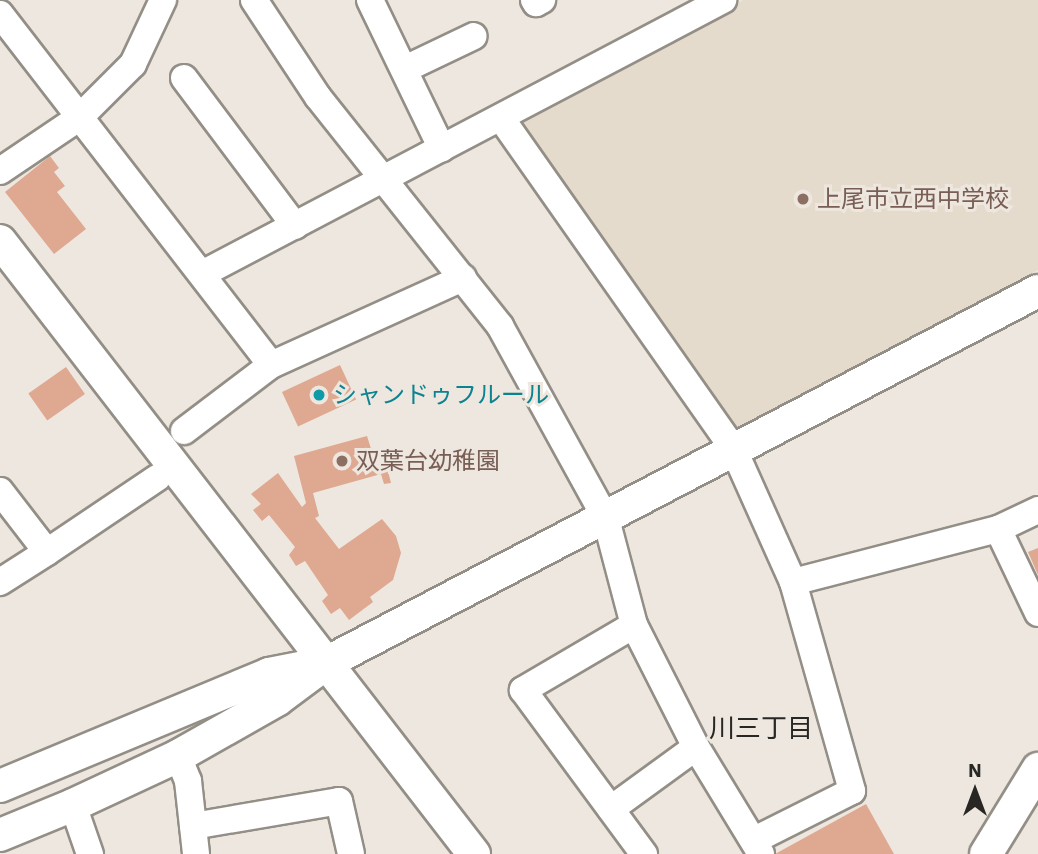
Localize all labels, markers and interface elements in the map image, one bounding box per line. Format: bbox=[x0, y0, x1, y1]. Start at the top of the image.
place label: 上尾市立西中学校 bbox=[817, 185, 1009, 213]
marker: 上尾市立西中学校 bbox=[795, 191, 811, 207]
place label: シャンドゥフルール bbox=[333, 381, 549, 409]
marker: シャンドゥフルール bbox=[311, 387, 327, 403]
place label: 双葉台幼稚園 bbox=[356, 447, 500, 475]
marker: 双葉台幼稚園 bbox=[334, 453, 350, 469]
district label: 川三丁目 bbox=[709, 712, 813, 744]
north arrow bbox=[940, 756, 1010, 826]
text: N bbox=[968, 758, 982, 782]

